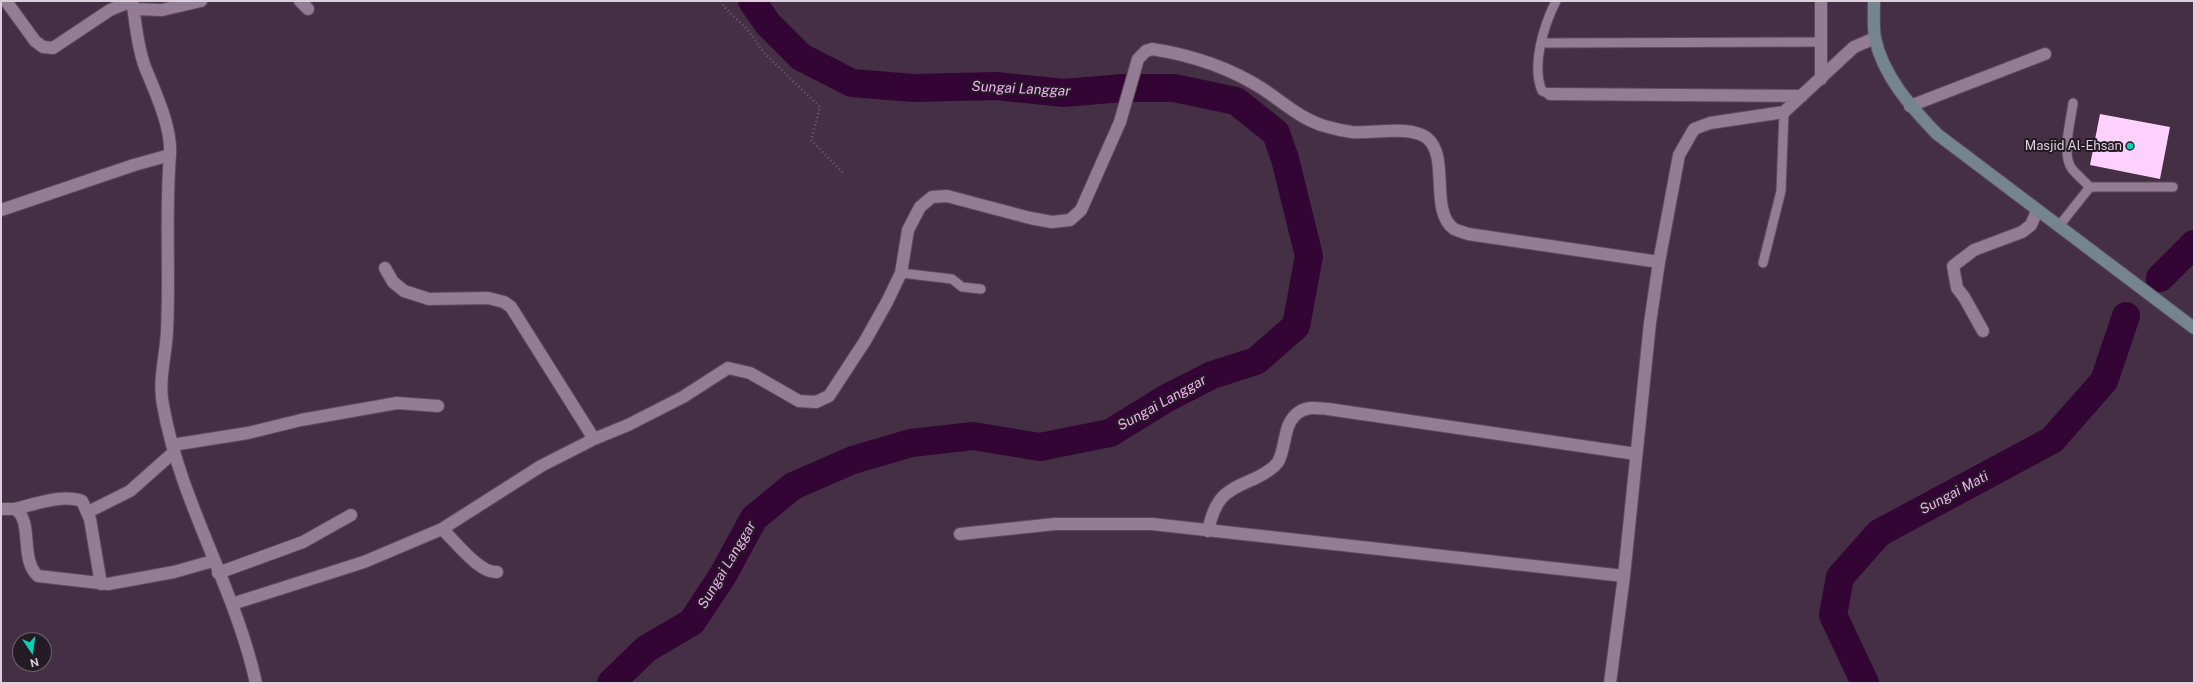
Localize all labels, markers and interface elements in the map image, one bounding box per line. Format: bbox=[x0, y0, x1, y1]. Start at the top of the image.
water label: Sungai Langgar bbox=[971, 78, 1071, 100]
place label: Masjid Al-Ehsan bbox=[2025, 138, 2122, 154]
marker: Masjid Al-Ehsan bbox=[2125, 141, 2135, 151]
water label: Sungai Langgar bbox=[1115, 372, 1209, 434]
water label: Sungai Mati bbox=[1917, 468, 1991, 518]
water label: Sungai Langgar bbox=[694, 518, 760, 612]
north arrow bbox=[12, 632, 52, 672]
text: N bbox=[29, 656, 40, 670]

